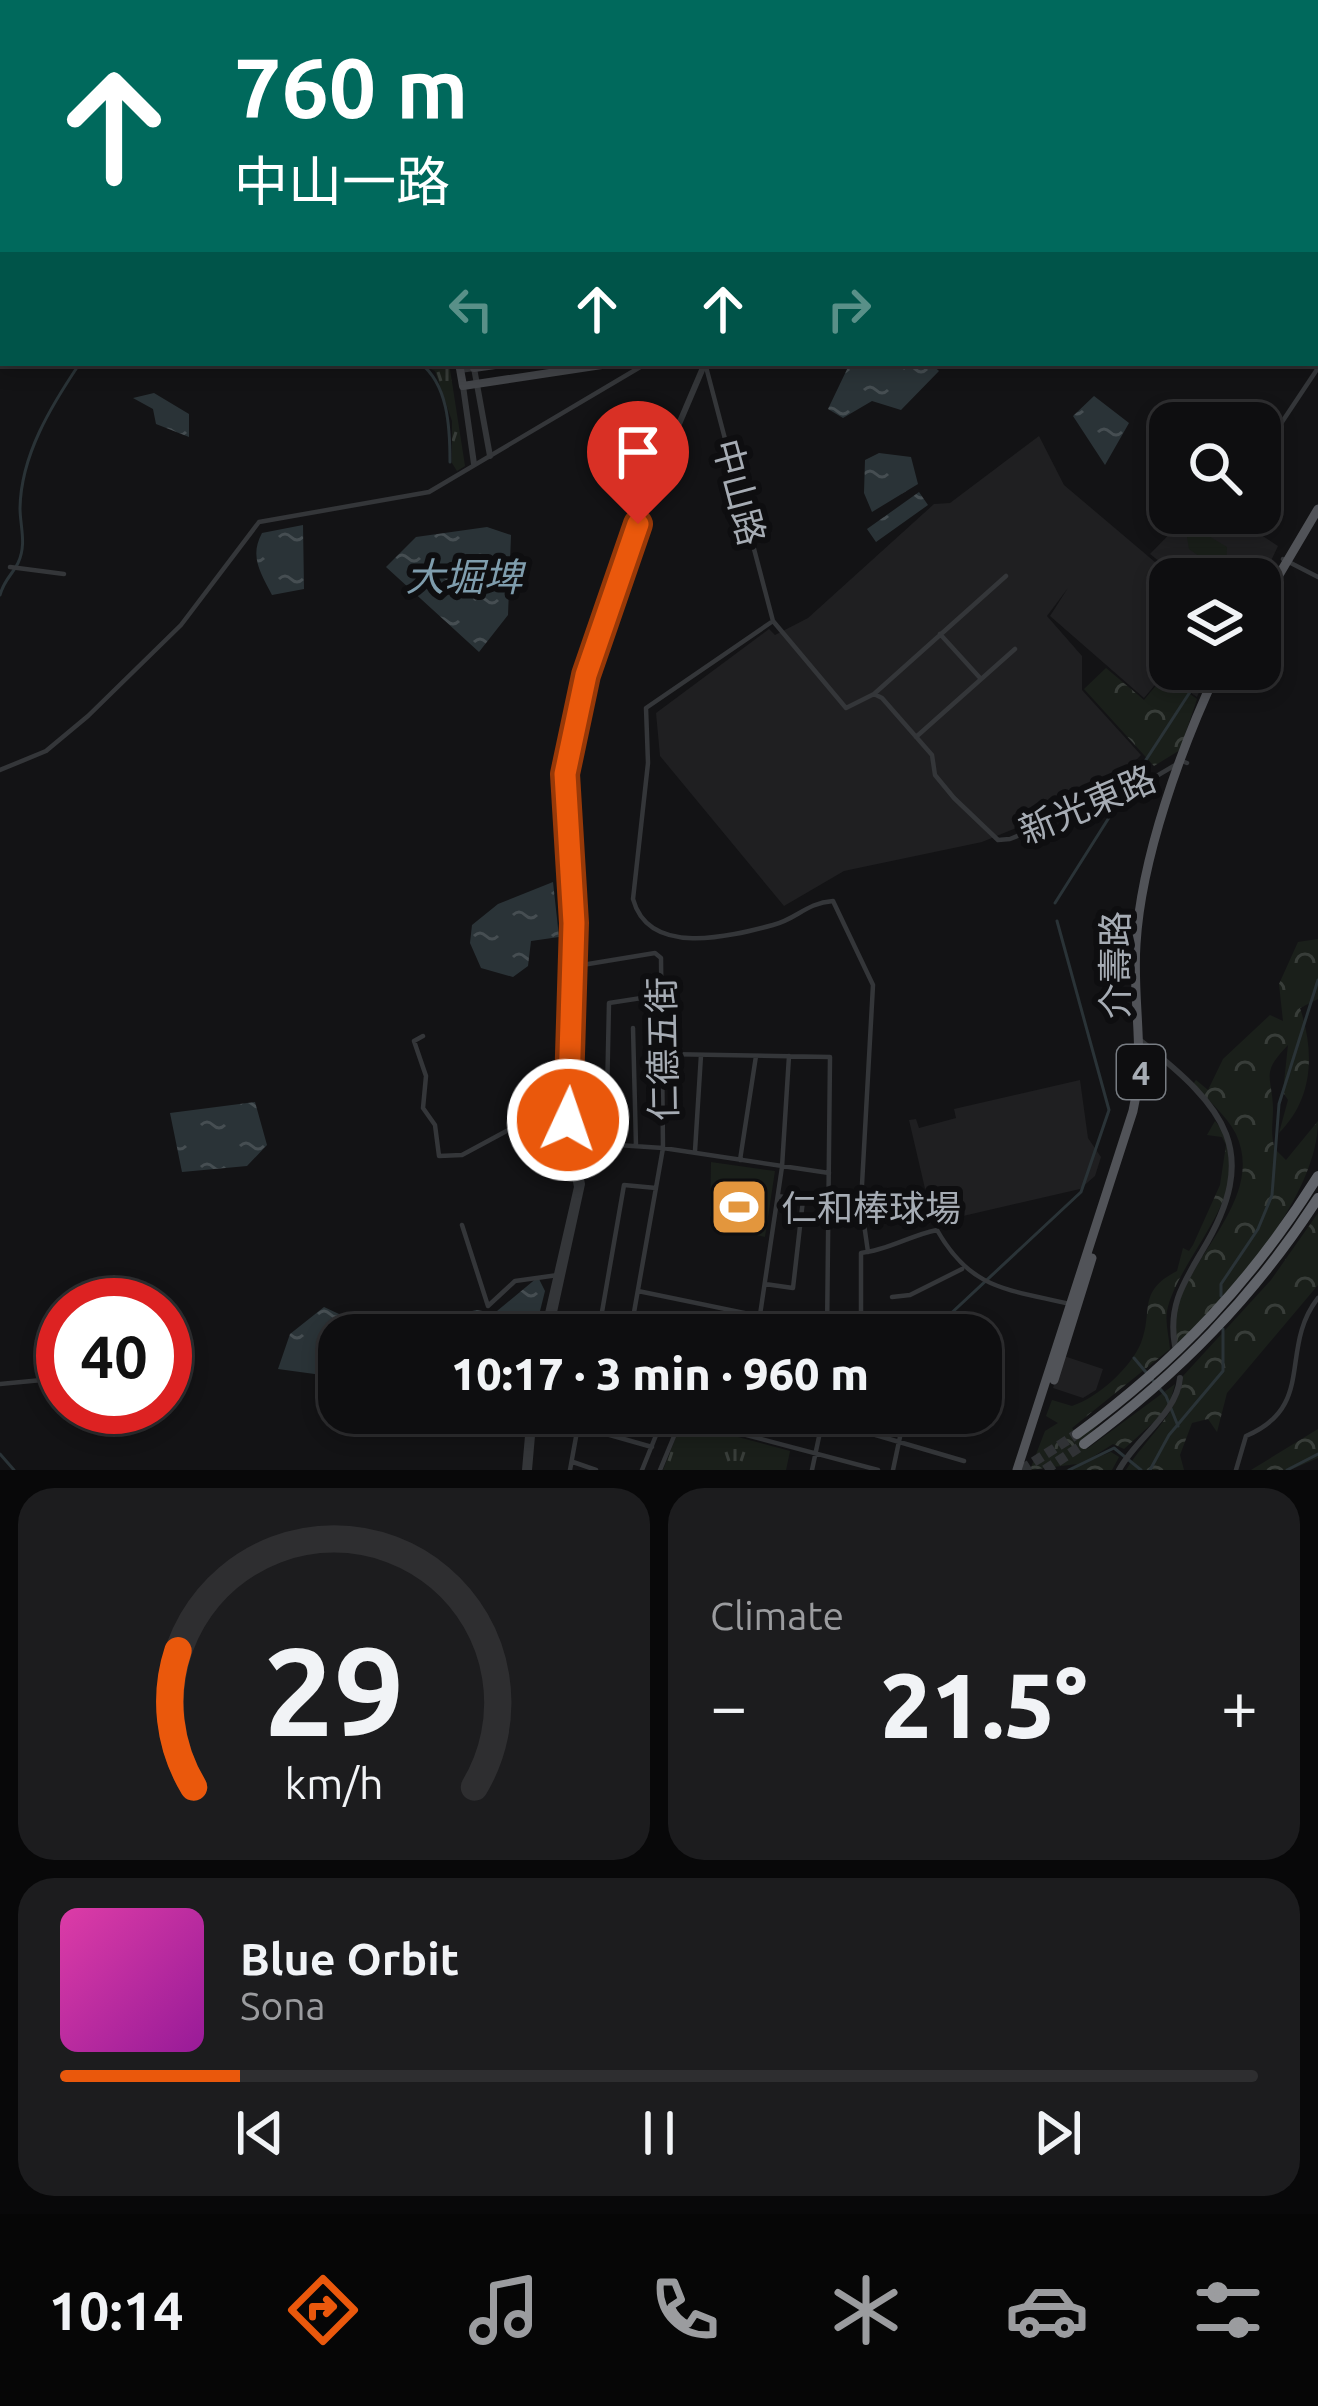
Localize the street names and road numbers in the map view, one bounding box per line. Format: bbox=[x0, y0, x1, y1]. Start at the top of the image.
street label: 中山路 bbox=[706, 435, 774, 549]
street label: 新光東路 bbox=[1013, 757, 1161, 851]
street label: 介壽路 bbox=[1094, 911, 1135, 1019]
street label: 仁德五街 bbox=[640, 977, 684, 1121]
road number: 4 bbox=[1117, 1045, 1165, 1099]

